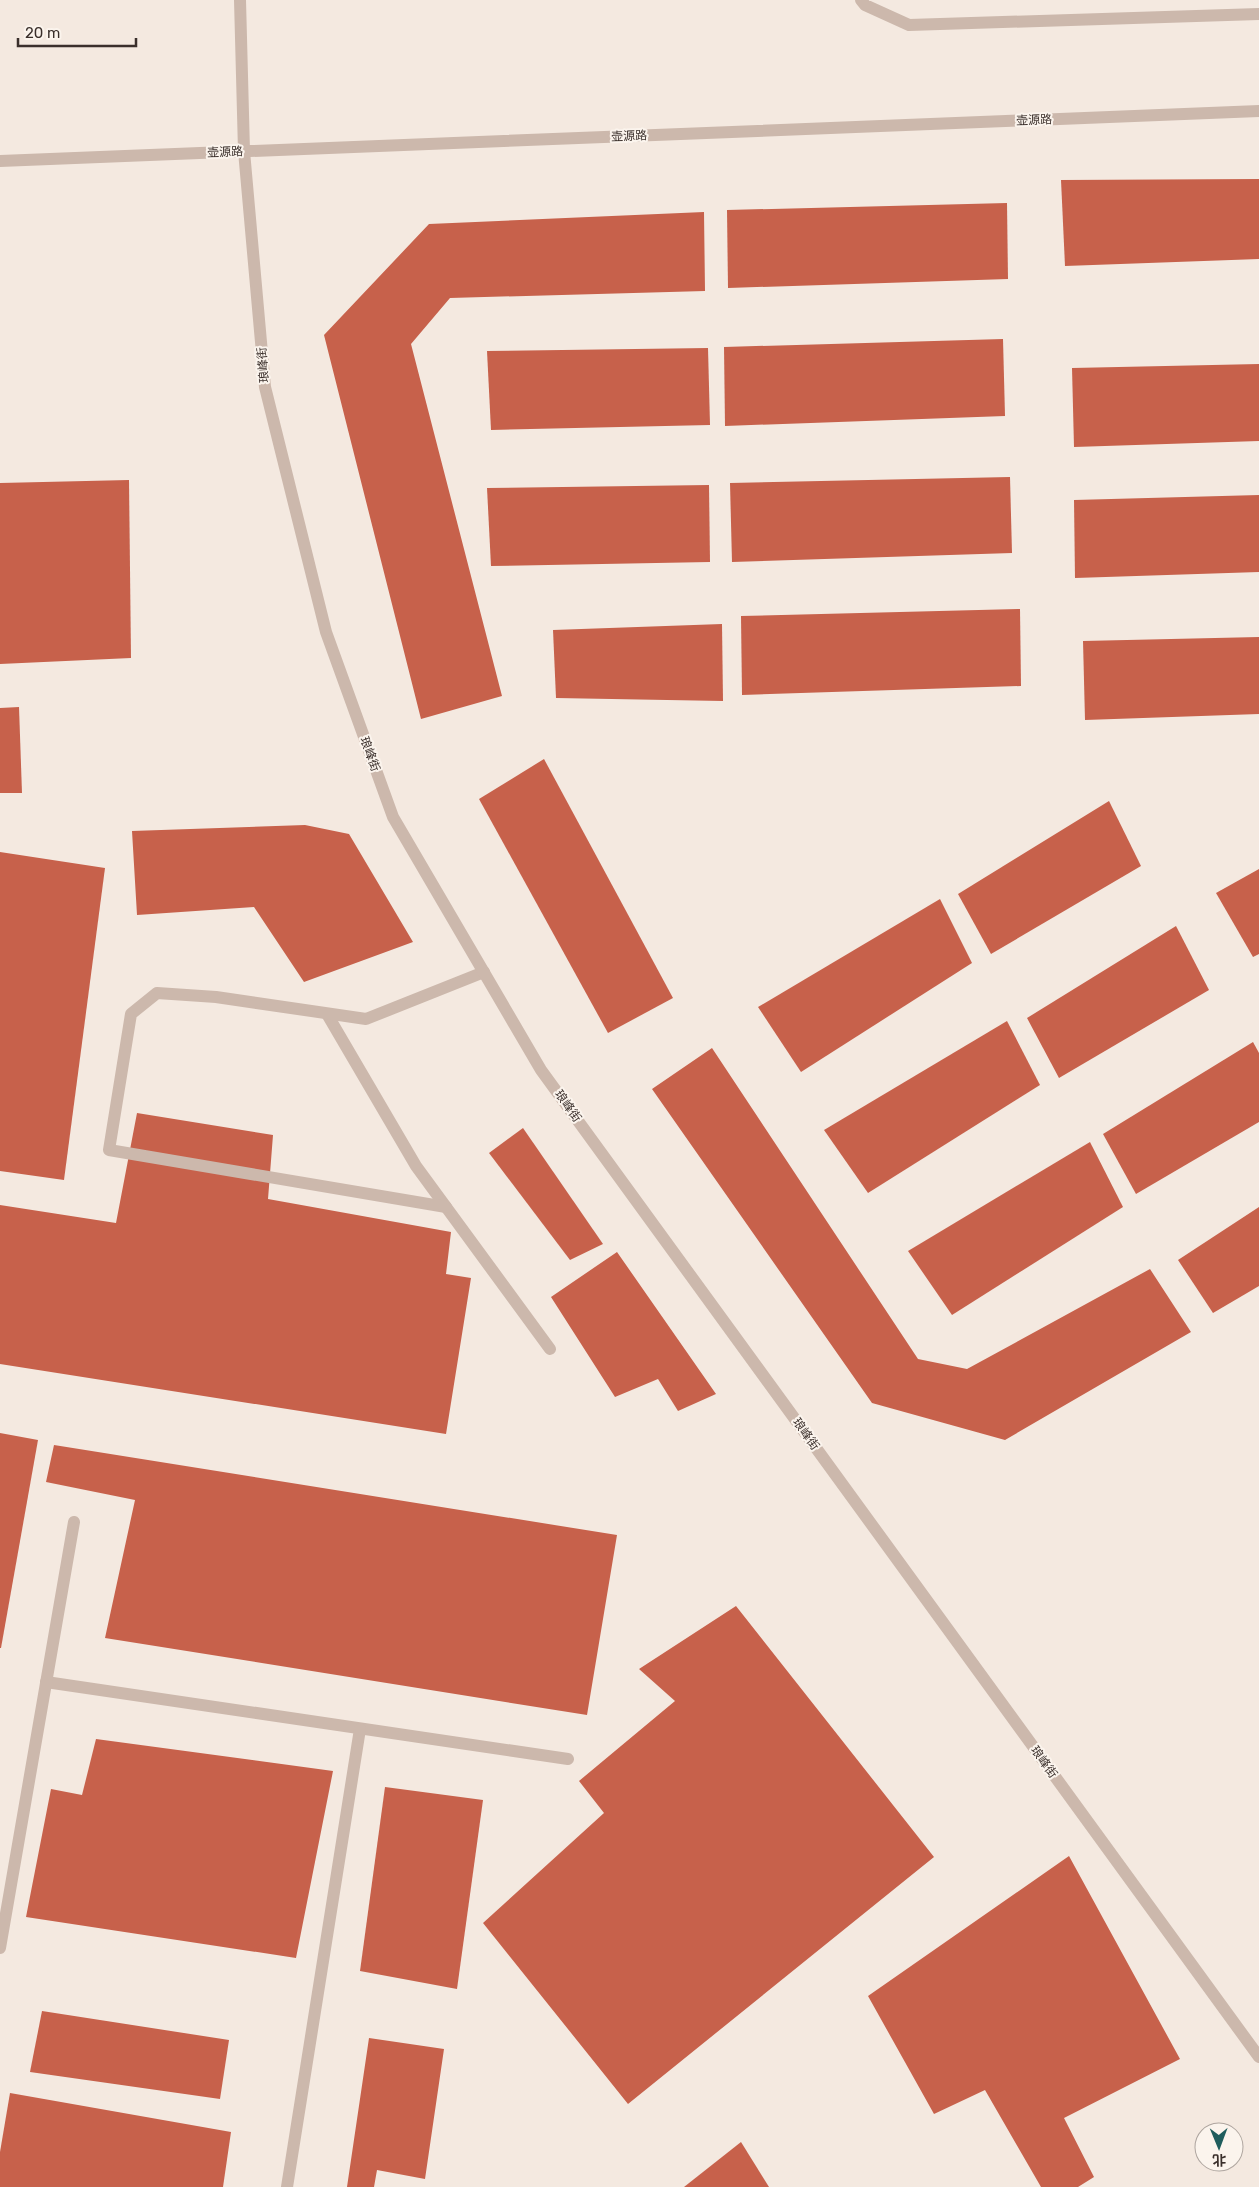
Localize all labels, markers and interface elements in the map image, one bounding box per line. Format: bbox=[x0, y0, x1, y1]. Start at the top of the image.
scale bar bbox=[18, 15, 135, 47]
text: 20 m bbox=[25, 24, 60, 42]
street label: 壶源路 bbox=[1016, 112, 1052, 128]
street label: 壶源路 bbox=[611, 128, 647, 144]
street label: 壶源路 bbox=[207, 144, 243, 160]
street label: 琅峰街 bbox=[254, 346, 272, 384]
street label: 琅峰街 bbox=[357, 735, 383, 773]
street label: 琅峰街 bbox=[552, 1087, 584, 1125]
street label: 琅峰街 bbox=[790, 1415, 822, 1453]
street label: 琅峰街 bbox=[1028, 1743, 1060, 1781]
north arrow bbox=[1194, 2122, 1244, 2172]
text: 北 bbox=[1212, 2151, 1226, 2168]

